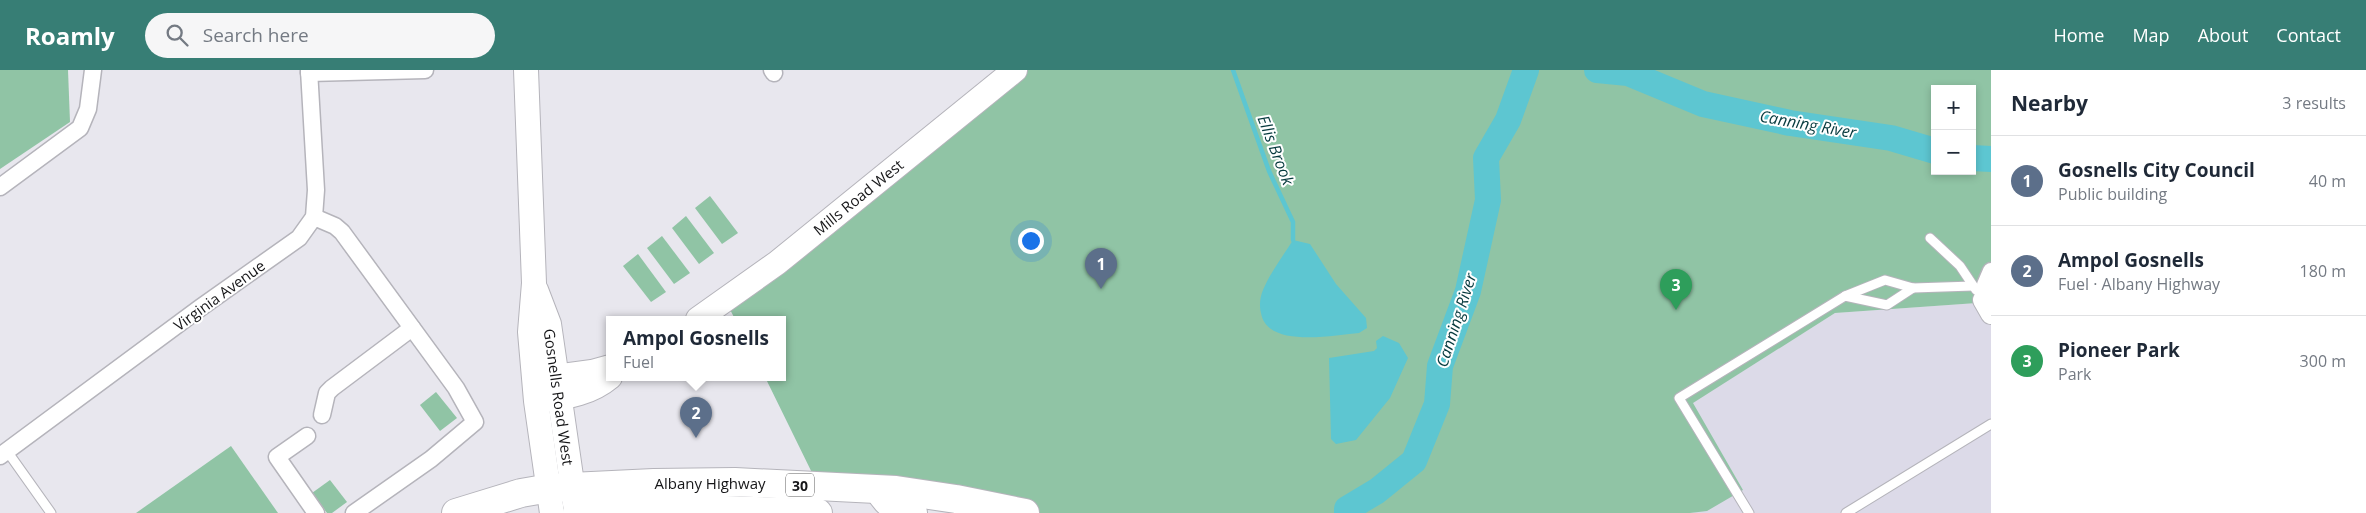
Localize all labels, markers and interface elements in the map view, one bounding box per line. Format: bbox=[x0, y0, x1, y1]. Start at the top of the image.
search box bbox=[145, 13, 495, 58]
text: Roamly bbox=[25, 19, 115, 52]
icon: search bbox=[163, 21, 191, 49]
text: Search here bbox=[203, 22, 309, 48]
text: Home bbox=[2054, 23, 2104, 47]
text: Map bbox=[2132, 23, 2170, 47]
text: About bbox=[2198, 23, 2248, 47]
text: Contact bbox=[2276, 23, 2341, 47]
map controls bbox=[1931, 85, 1976, 175]
button: + bbox=[1931, 85, 1976, 130]
text: Nearby bbox=[2011, 89, 2088, 117]
text: 3 results bbox=[2282, 92, 2346, 114]
water label: Canning River bbox=[1758, 105, 1859, 143]
water label: Ellis Brook bbox=[1253, 112, 1300, 189]
button: − bbox=[1931, 130, 1976, 175]
street label: Mills Road West bbox=[809, 155, 907, 239]
text: Gosnells City Council bbox=[2058, 157, 2255, 183]
text: 1 bbox=[2022, 170, 2032, 192]
text: 40 m bbox=[2309, 170, 2346, 192]
text: Public building bbox=[2058, 183, 2167, 205]
your location bbox=[1018, 228, 1044, 254]
text: Ampol Gosnells bbox=[2058, 247, 2204, 273]
pin: 1 bbox=[1085, 248, 1117, 289]
street label: Virginia Avenue bbox=[169, 255, 269, 335]
text: 2 bbox=[2022, 260, 2032, 282]
text: 180 m bbox=[2300, 260, 2346, 282]
pin: 3 bbox=[1660, 269, 1692, 310]
water label: Canning River bbox=[1430, 270, 1482, 370]
text: Fuel · Albany Highway bbox=[2058, 273, 2220, 295]
popup bbox=[606, 316, 786, 381]
text: Ampol Gosnells bbox=[623, 325, 769, 351]
street label: Gosnells Road West bbox=[540, 327, 578, 467]
text: Pioneer Park bbox=[2058, 337, 2180, 363]
text: 3 bbox=[2022, 350, 2032, 372]
text: 300 m bbox=[2300, 350, 2346, 372]
text: Fuel bbox=[623, 351, 654, 373]
text: Park bbox=[2058, 363, 2091, 385]
pin: 2 bbox=[680, 397, 712, 438]
street label: Albany Highway bbox=[654, 473, 766, 493]
road number: 30 bbox=[786, 474, 814, 496]

